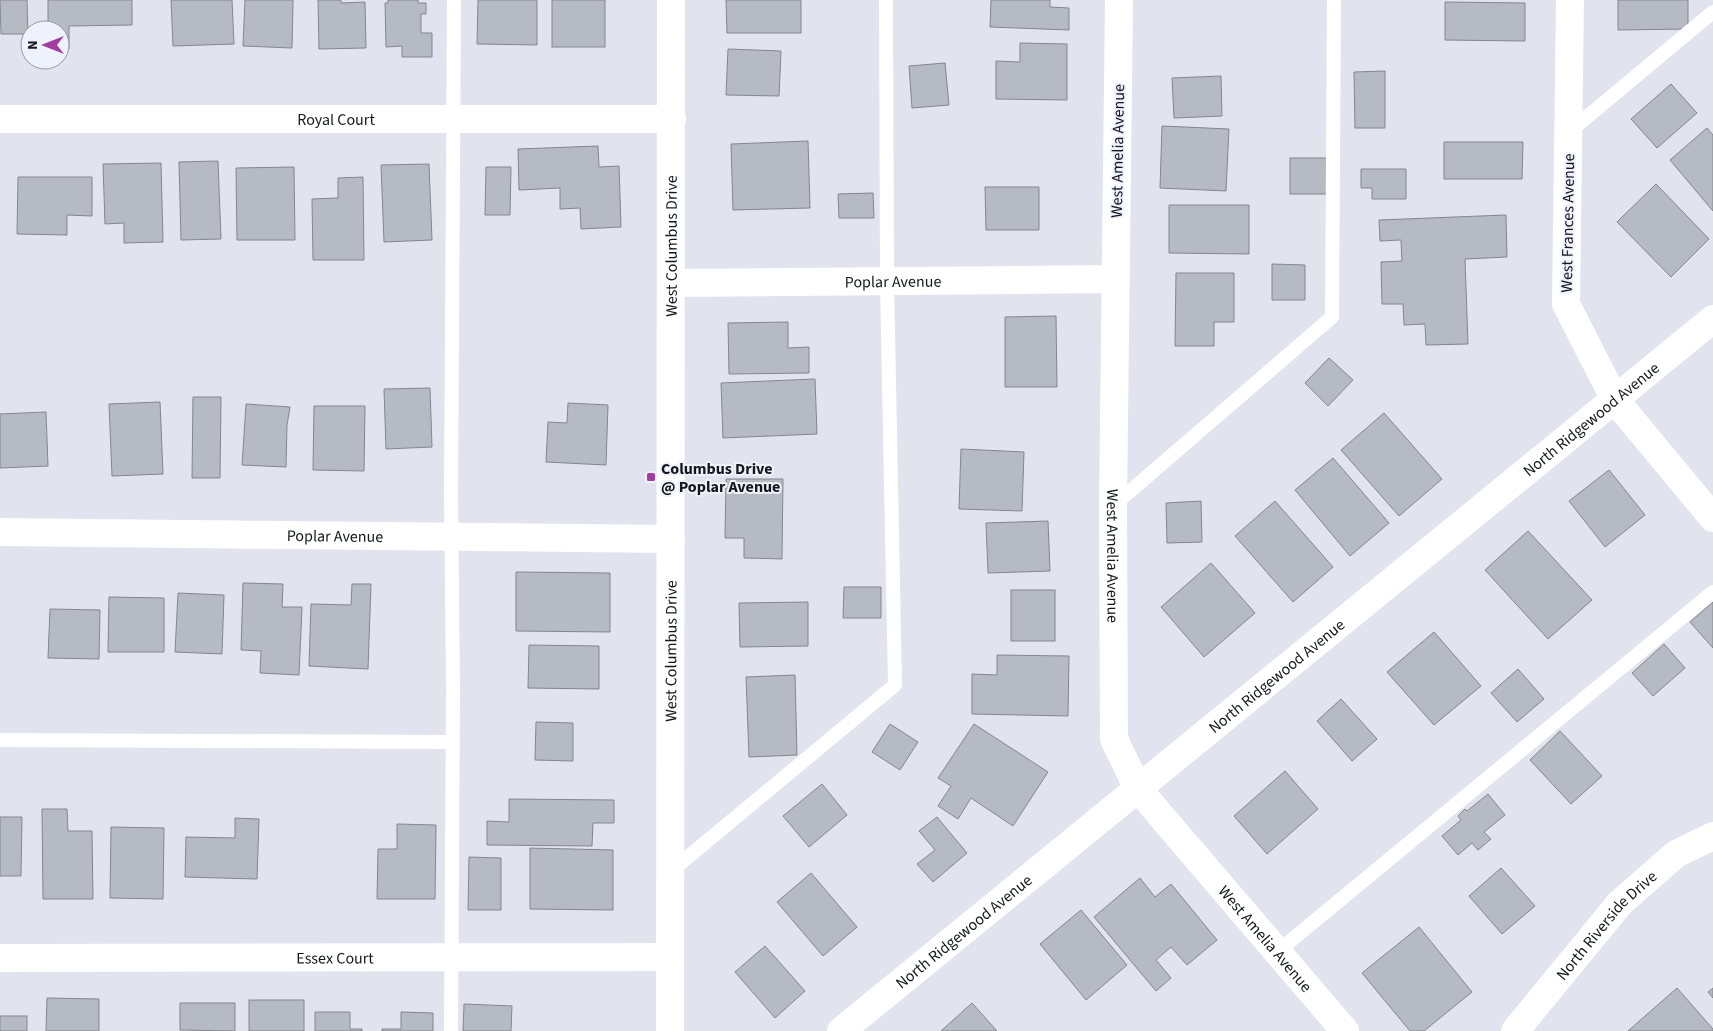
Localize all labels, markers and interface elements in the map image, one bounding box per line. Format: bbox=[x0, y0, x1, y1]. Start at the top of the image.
north arrow bbox=[20, 20, 70, 70]
text: N bbox=[23, 40, 43, 50]
street label: West Amelia Avenue bbox=[1106, 84, 1130, 218]
street label: Royal Court bbox=[297, 109, 375, 131]
street label: West Frances Avenue bbox=[1556, 153, 1580, 293]
street label: West Columbus Drive bbox=[661, 175, 683, 317]
street label: Poplar Avenue bbox=[845, 271, 941, 293]
street label: North Ridgewood Avenue bbox=[1519, 357, 1664, 482]
place label: Columbus Drive @ Poplar Avenue bbox=[661, 458, 780, 498]
marker: Columbus Drive @ Poplar Avenue bbox=[645, 471, 657, 483]
street label: West Amelia Avenue bbox=[1101, 489, 1124, 623]
street label: Poplar Avenue bbox=[287, 525, 383, 548]
street label: West Columbus Drive bbox=[660, 580, 682, 722]
street label: North Ridgewood Avenue bbox=[1204, 614, 1350, 739]
street label: North Riverside Drive bbox=[1551, 866, 1662, 985]
street label: North Ridgewood Avenue bbox=[891, 870, 1037, 994]
street label: West Amelia Avenue bbox=[1213, 881, 1317, 997]
street label: Essex Court bbox=[296, 947, 374, 970]

